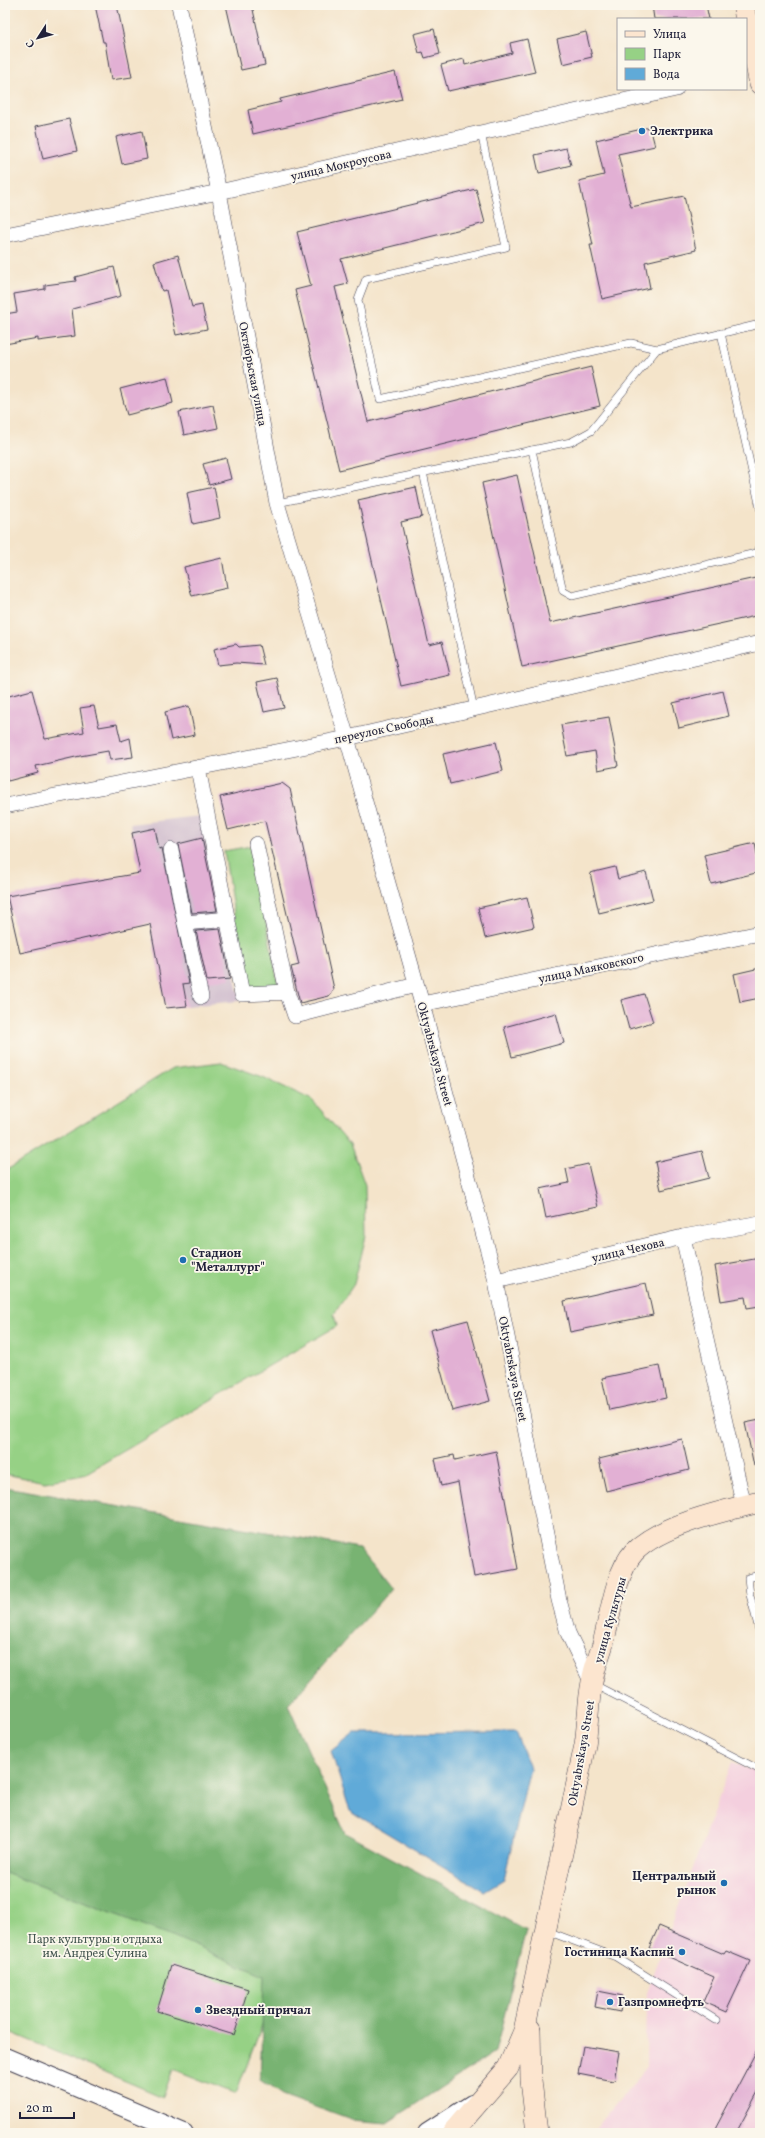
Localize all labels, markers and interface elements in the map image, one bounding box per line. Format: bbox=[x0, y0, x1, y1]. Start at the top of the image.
north arrow bbox=[18, 18, 58, 58]
legend bbox=[617, 18, 747, 90]
text: Улица bbox=[653, 27, 686, 43]
text: С bbox=[23, 36, 39, 50]
text: Парк bbox=[653, 47, 681, 63]
text: Вода bbox=[653, 67, 680, 83]
place label: Электрика bbox=[650, 124, 714, 140]
marker: Электрика bbox=[637, 126, 647, 136]
street label: улица Мокроусова bbox=[289, 147, 393, 185]
street label: Октябрьская улица bbox=[234, 321, 270, 428]
street label: переулок Свободы bbox=[333, 712, 436, 748]
street label: улица Маяковского bbox=[537, 950, 645, 988]
street label: Oktyabrskaya Street bbox=[412, 1000, 456, 1108]
street label: улица Чехова bbox=[590, 1235, 666, 1267]
place label: Стадион "Металлург" bbox=[191, 1246, 265, 1276]
marker: Стадион "Металлург" bbox=[178, 1255, 188, 1265]
street label: Oktyabrskaya Street bbox=[494, 1315, 530, 1423]
street label: улица Культуры bbox=[591, 1575, 631, 1665]
street label: Oktyabrskaya Street bbox=[565, 1699, 599, 1807]
place label: Центральный рынок bbox=[632, 1869, 716, 1899]
marker: Центральный рынок bbox=[719, 1878, 729, 1888]
park label: Парк культуры и отдыха им. Андрея Сулина bbox=[28, 1932, 162, 1962]
place label: Гостиница Каспий bbox=[565, 1945, 674, 1961]
marker: Гостиница Каспий bbox=[677, 1947, 687, 1957]
place label: Газпромнефть bbox=[618, 1995, 704, 2011]
marker: Газпромнефть bbox=[605, 1997, 615, 2007]
place label: Звездный причал bbox=[206, 2003, 311, 2019]
marker: Звездный причал bbox=[193, 2005, 203, 2015]
scale bar bbox=[20, 2094, 74, 2120]
text: 20 m bbox=[26, 2101, 53, 2117]

